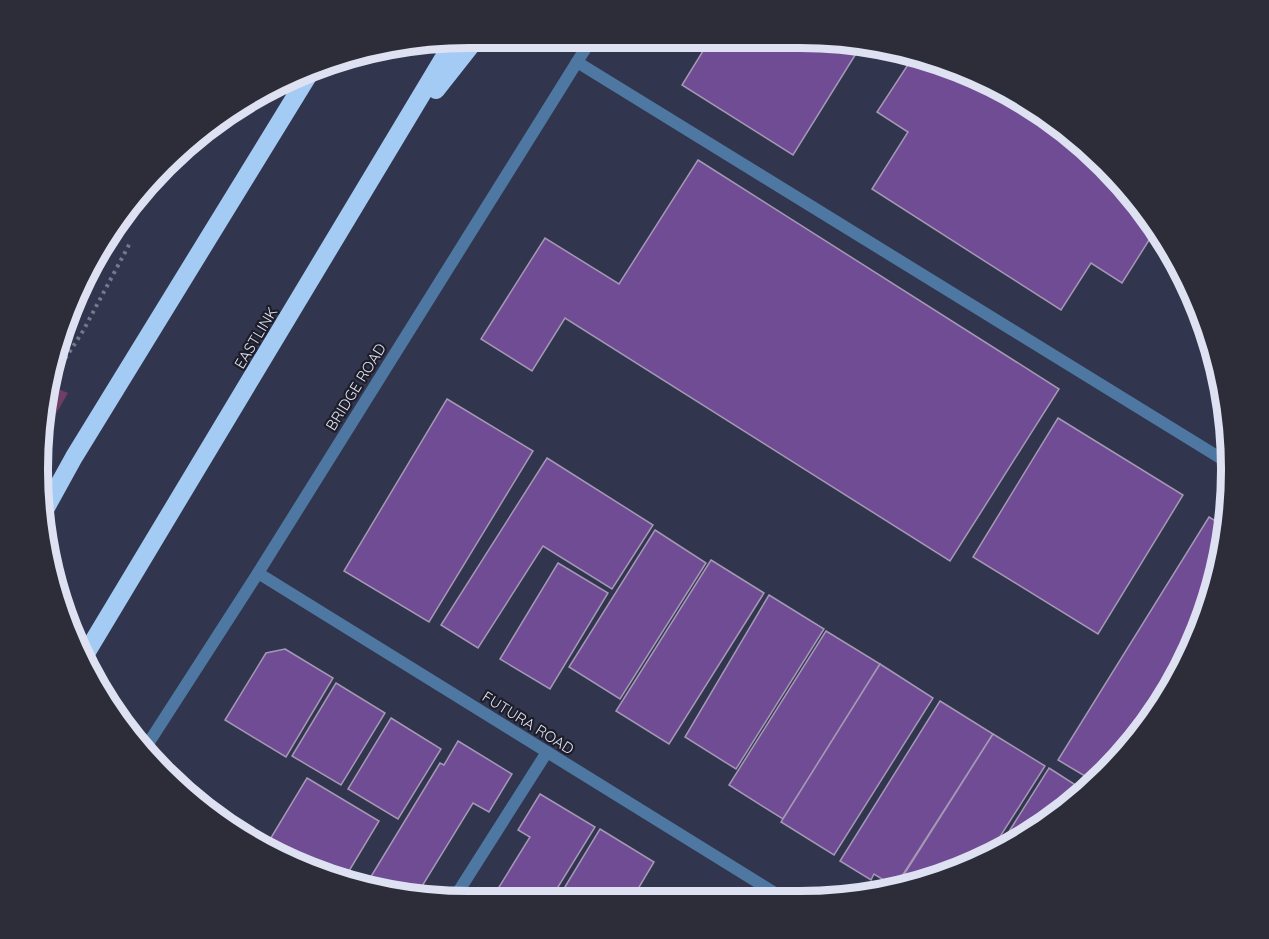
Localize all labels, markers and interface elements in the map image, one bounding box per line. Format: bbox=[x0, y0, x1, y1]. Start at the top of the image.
street label: EASTLINK bbox=[230, 303, 281, 372]
street label: BRIDGE ROAD bbox=[321, 339, 390, 434]
street label: FUTURA ROAD bbox=[479, 687, 578, 758]

